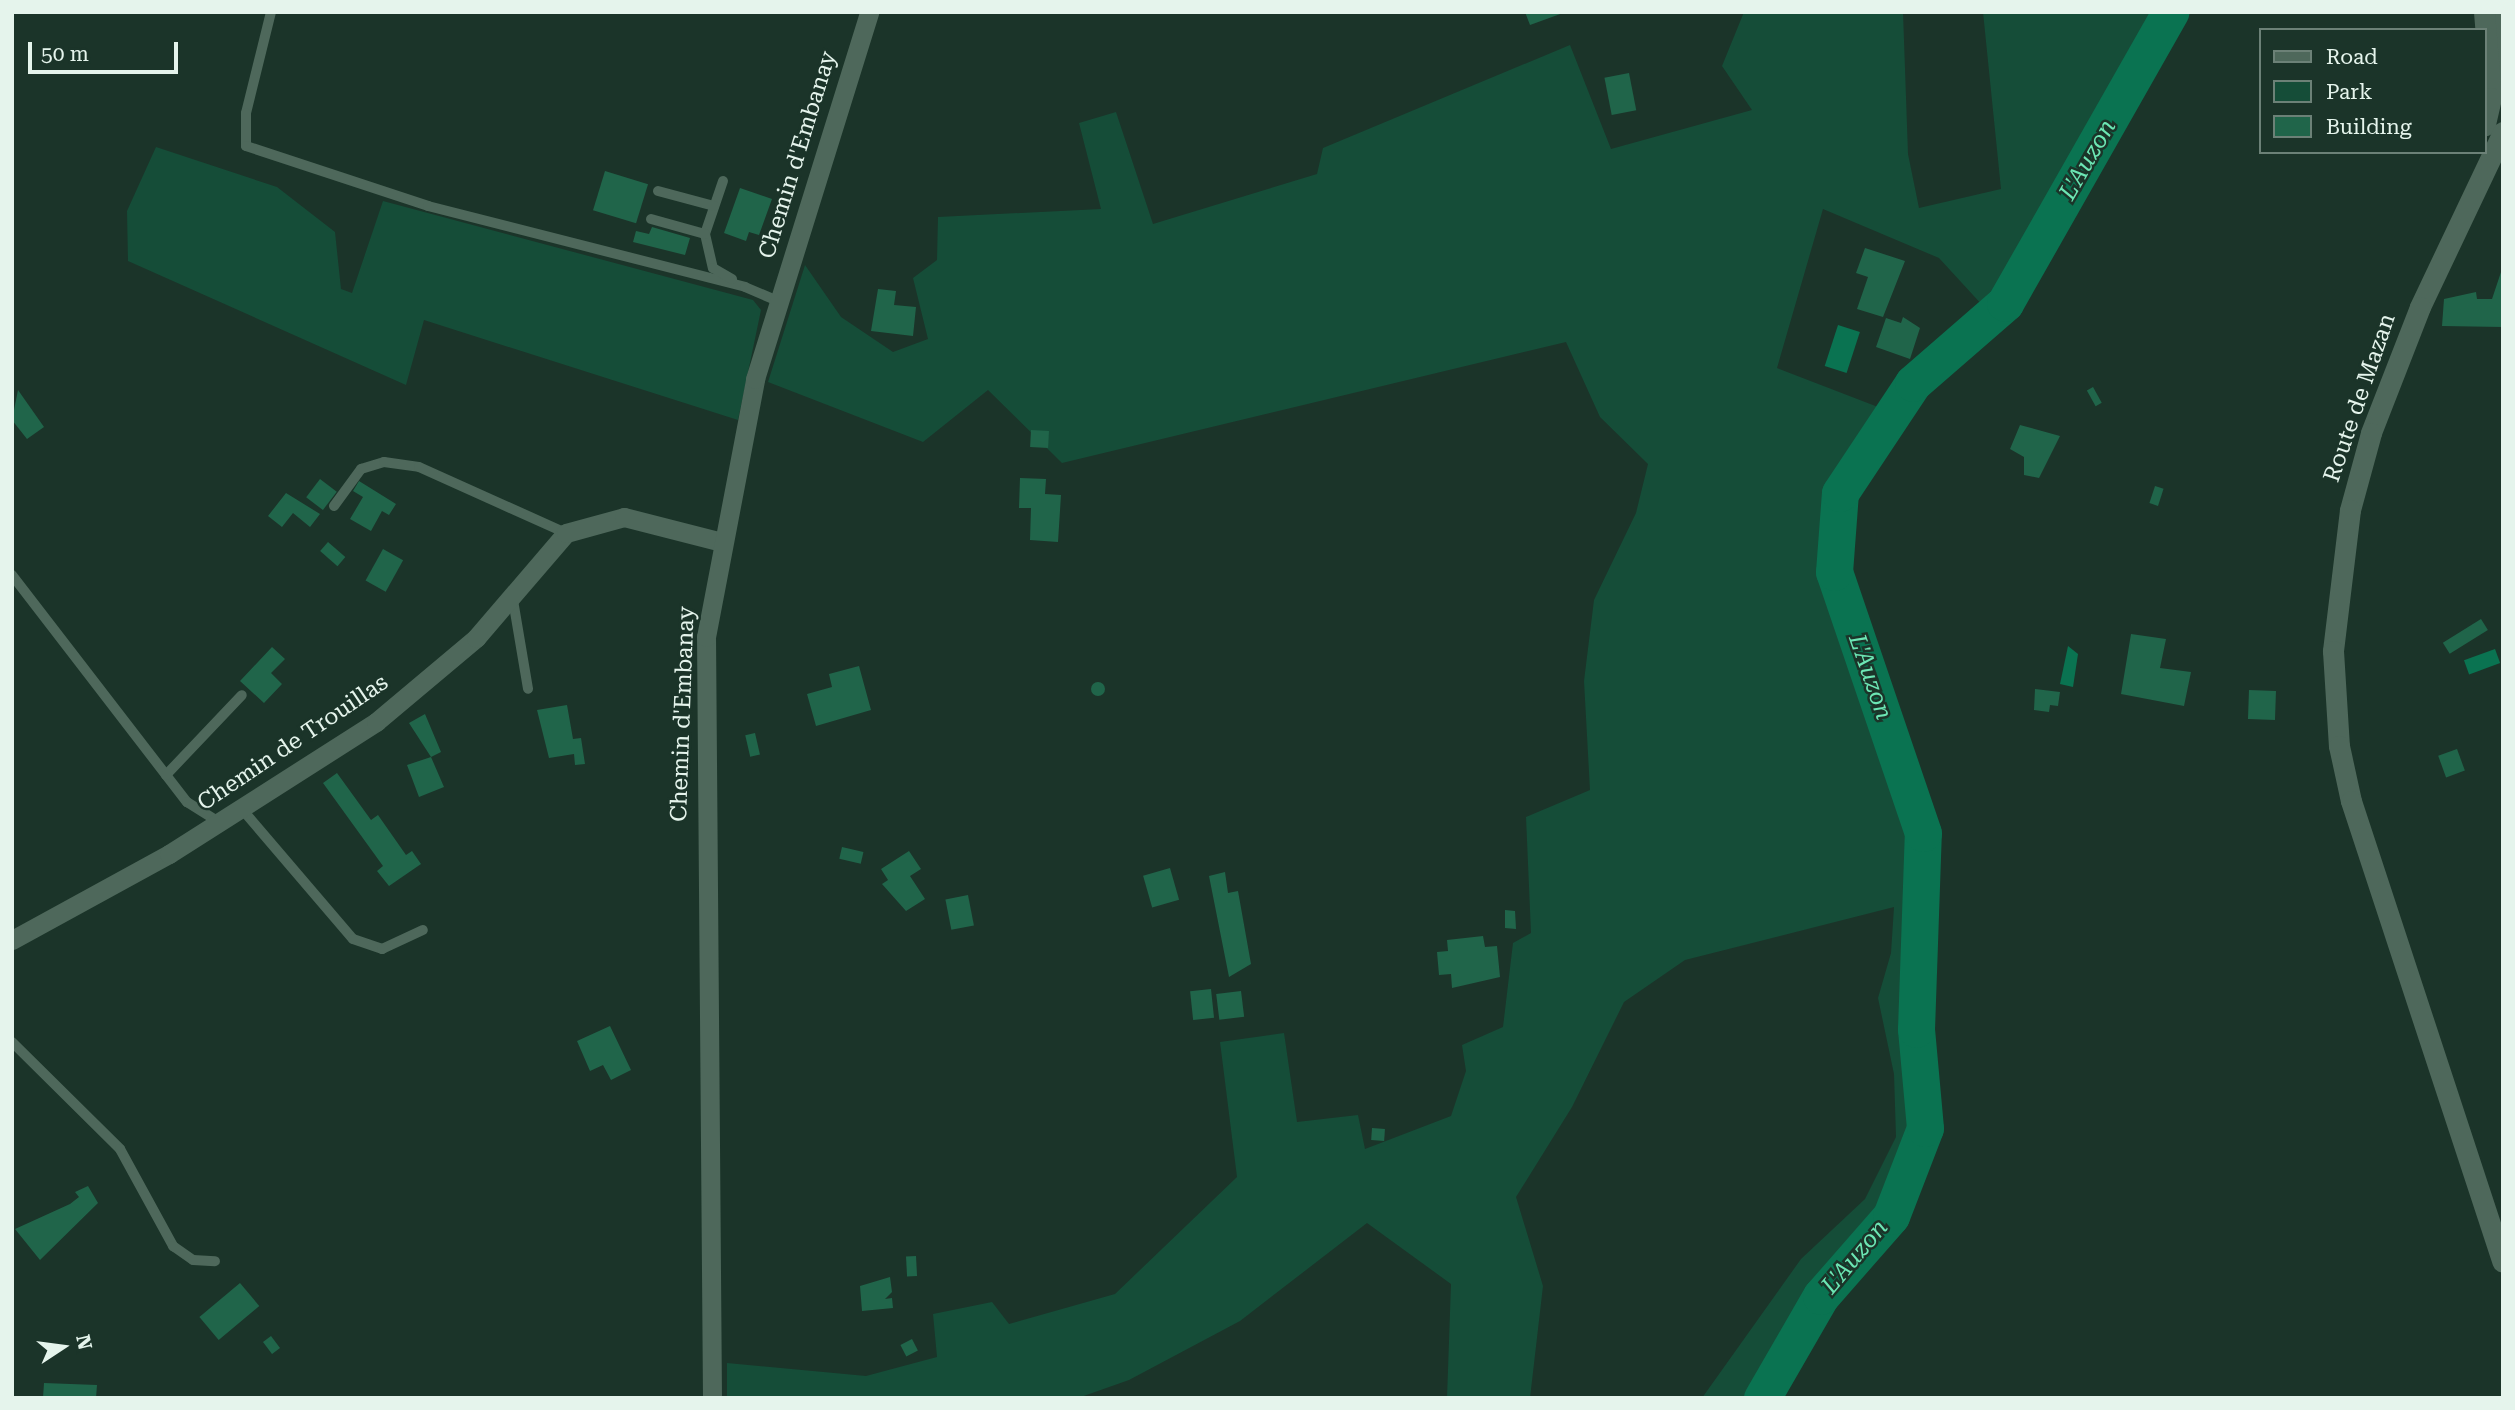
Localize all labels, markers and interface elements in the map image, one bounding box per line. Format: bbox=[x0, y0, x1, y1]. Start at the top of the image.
scale bar bbox=[32, 28, 182, 72]
legend bbox=[2260, 28, 2487, 154]
text: 50 m bbox=[41, 42, 89, 66]
text: Road bbox=[2326, 45, 2378, 69]
street label: Chemin d'Embanay bbox=[753, 48, 843, 262]
text: Park bbox=[2326, 80, 2372, 104]
water label: L'Auzon bbox=[2054, 115, 2122, 205]
text: Building bbox=[2326, 115, 2412, 139]
street label: Route de Mazan bbox=[2318, 310, 2402, 486]
street label: Chemin d'Embanay bbox=[665, 606, 701, 822]
water label: L'Auzon bbox=[1842, 631, 1898, 723]
street label: Chemin de Trouillas bbox=[192, 669, 394, 817]
water label: L'Auzon bbox=[1816, 1214, 1894, 1300]
north arrow bbox=[28, 1312, 98, 1382]
text: N bbox=[71, 1332, 97, 1352]

